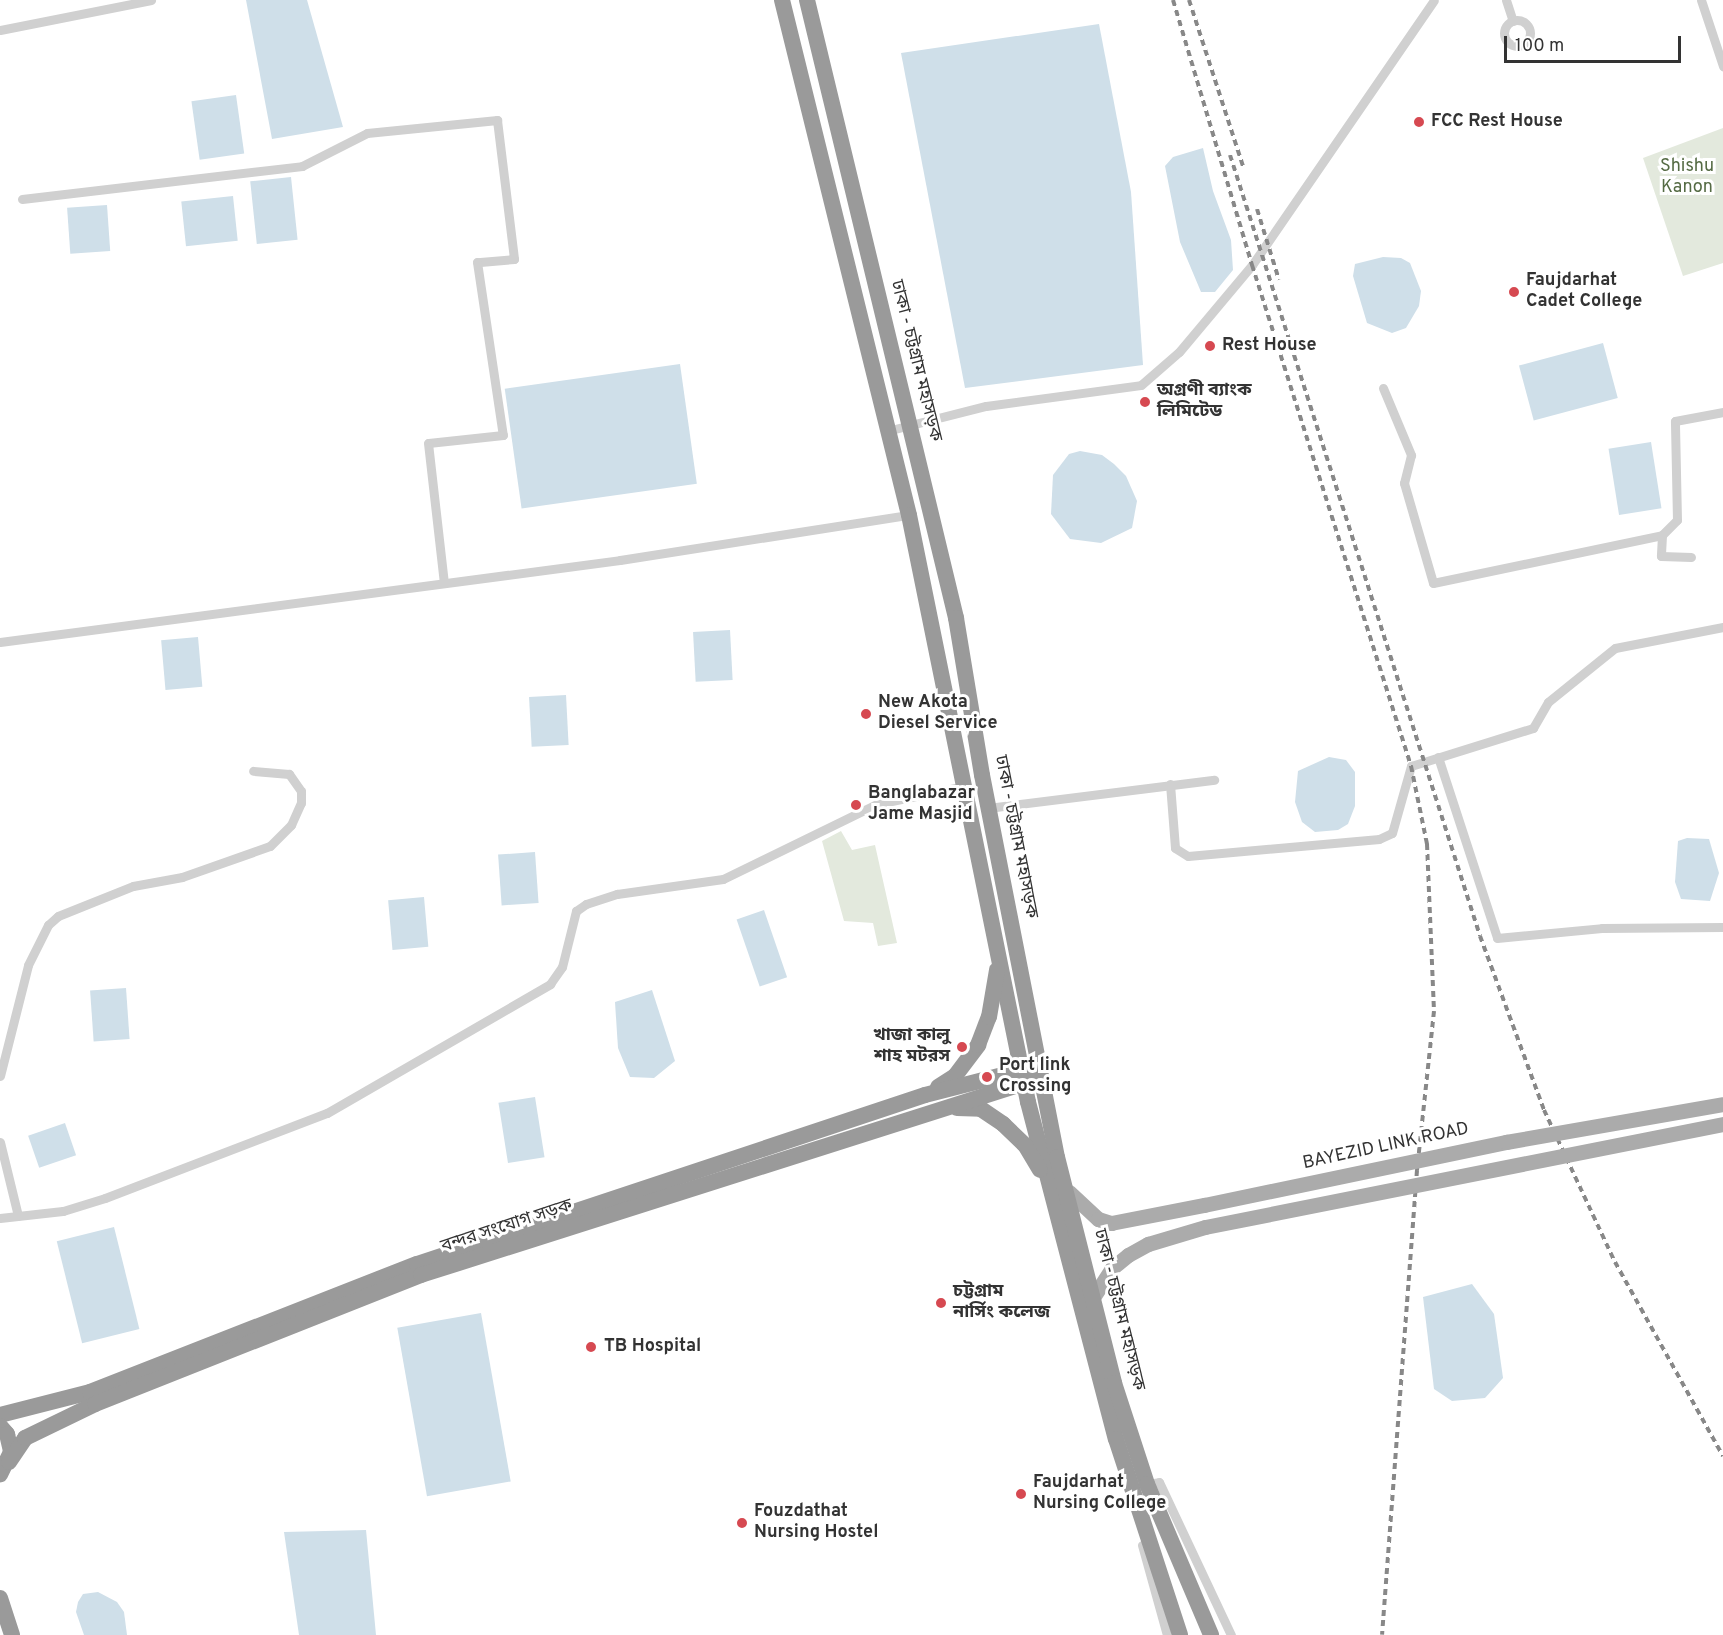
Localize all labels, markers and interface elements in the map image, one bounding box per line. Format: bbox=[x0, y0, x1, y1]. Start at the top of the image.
scale bar bbox=[1507, 24, 1684, 62]
text: 100 m bbox=[1515, 35, 1564, 58]
place label: FCC Rest House bbox=[1431, 111, 1563, 133]
marker: FCC Rest House bbox=[1412, 115, 1426, 129]
park label: Shishu Kanon bbox=[1660, 157, 1714, 200]
place label: Faujdarhat Cadet College bbox=[1526, 271, 1642, 314]
street label: ঢাকা - চট্টগ্রাম মহাসড়ক bbox=[884, 278, 946, 444]
marker: Faujdarhat Cadet College bbox=[1507, 285, 1521, 299]
place label: Rest House bbox=[1222, 335, 1316, 357]
marker: Rest House bbox=[1203, 339, 1217, 353]
place label: অগ্রণী ব্যাংক লিমিটেড bbox=[1157, 381, 1252, 424]
marker: অগ্রণী ব্যাংক লিমিটেড bbox=[1138, 395, 1152, 409]
place label: New Akota Diesel Service bbox=[878, 693, 998, 736]
marker: New Akota Diesel Service bbox=[859, 707, 873, 721]
street label: ঢাকা - চট্টগ্রাম মহাসড়ক bbox=[989, 754, 1041, 920]
place label: Banglabazar Jame Masjid bbox=[868, 784, 975, 826]
marker: Banglabazar Jame Masjid bbox=[849, 798, 863, 812]
place label: খাজা কালু শাহ মটরস bbox=[873, 1026, 950, 1068]
marker: খাজা কালু শাহ মটরস bbox=[955, 1040, 969, 1054]
place label: Port link Crossing bbox=[999, 1056, 1072, 1098]
marker: Port link Crossing bbox=[980, 1070, 994, 1084]
street label: BAYEZID LINK ROAD bbox=[1301, 1119, 1471, 1175]
street label: বন্দর সংযোগ সড়ক bbox=[438, 1196, 576, 1258]
street label: ঢাকা - চট্টগ্রাম মহাসড়ক bbox=[1087, 1227, 1149, 1393]
place label: চট্টগ্রাম নার্সিং কলেজ bbox=[953, 1282, 1050, 1324]
marker: চট্টগ্রাম নার্সিং কলেজ bbox=[934, 1296, 948, 1310]
place label: TB Hospital bbox=[604, 1336, 701, 1358]
marker: TB Hospital bbox=[582, 1338, 600, 1356]
place label: Faujdarhat Nursing College bbox=[1033, 1473, 1166, 1516]
marker: Faujdarhat Nursing College bbox=[1014, 1487, 1028, 1501]
place label: Fouzdathat Nursing Hostel bbox=[754, 1502, 878, 1544]
marker: Fouzdathat Nursing Hostel bbox=[735, 1516, 749, 1530]

